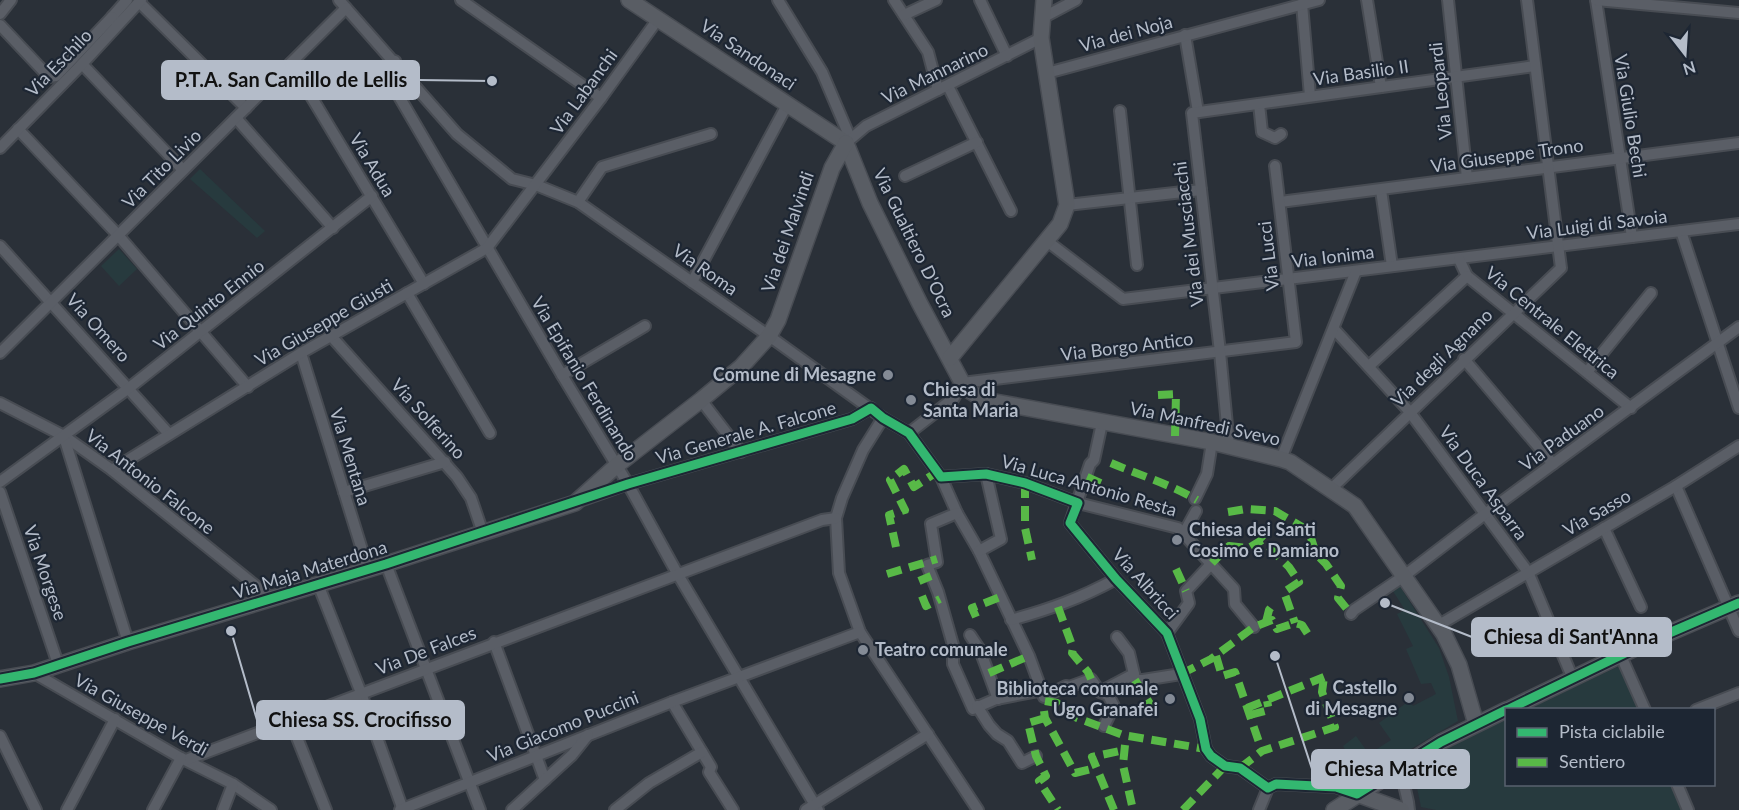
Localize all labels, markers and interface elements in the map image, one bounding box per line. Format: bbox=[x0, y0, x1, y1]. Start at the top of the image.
street label: Via dei Noja bbox=[1077, 10, 1175, 56]
street label: Via Sandonaci bbox=[696, 14, 801, 94]
street label: Via Eschilo bbox=[21, 24, 96, 101]
north arrow bbox=[1655, 24, 1715, 84]
street label: Via Mannarino bbox=[878, 38, 991, 108]
street label: Via Leopardi bbox=[1424, 41, 1456, 141]
street label: Via Labanchi bbox=[545, 44, 622, 138]
street label: Via Giulio Bechi bbox=[1610, 52, 1652, 179]
street label: Via Basilio II bbox=[1312, 54, 1410, 90]
text: N bbox=[1681, 58, 1698, 80]
callout: P.T.A. San Camillo de Lellis bbox=[162, 61, 419, 99]
text: P.T.A. San Camillo de Lellis bbox=[175, 67, 408, 91]
street label: Via Tito Livio bbox=[117, 124, 205, 212]
street label: Via Adua bbox=[345, 129, 400, 200]
street label: Via Giuseppe Trono bbox=[1429, 133, 1585, 177]
street label: Via dei Musciacchi bbox=[1168, 160, 1208, 308]
street label: Via Gualtiero D'Ocra bbox=[869, 164, 961, 321]
street label: Via dei Malvindi bbox=[756, 168, 818, 295]
street label: Via Luigi di Savoia bbox=[1525, 204, 1668, 244]
street label: Via Lucci bbox=[1253, 220, 1283, 292]
street label: Via Roma bbox=[669, 239, 742, 300]
street label: Via Ionima bbox=[1290, 240, 1375, 272]
street label: Via Quinto Ennio bbox=[149, 254, 268, 354]
street label: Via Centrale Elettrica bbox=[1481, 261, 1624, 383]
street label: Via Giuseppe Giusti bbox=[251, 274, 396, 371]
street label: Via Omero bbox=[62, 288, 135, 366]
street label: Via Epifanio Ferdinando bbox=[527, 292, 643, 465]
street label: Via degli Agnano bbox=[1386, 303, 1497, 411]
street label: Via Borgo Antico bbox=[1059, 327, 1194, 365]
place label: Comune di Mesagne bbox=[713, 363, 876, 385]
marker: Comune di Mesagne bbox=[881, 368, 895, 382]
street label: Via Solferino bbox=[387, 373, 471, 463]
place label: Chiesa di Santa Maria bbox=[923, 378, 1018, 421]
marker: Chiesa di Santa Maria bbox=[904, 393, 918, 407]
street label: Via Generale A. Falcone bbox=[653, 396, 838, 468]
street label: Via Manfredi Svevo bbox=[1128, 396, 1282, 450]
street label: Via Paduano bbox=[1515, 399, 1608, 475]
street label: Via Mentana bbox=[326, 406, 376, 508]
street label: Via Duca Asparra bbox=[1435, 421, 1533, 544]
street label: Via Antonio Falcone bbox=[82, 424, 219, 538]
street label: Via Luca Antonio Resta bbox=[999, 449, 1180, 521]
street label: Via Sasso bbox=[1559, 484, 1634, 540]
place label: Chiesa dei Santi Cosimo e Damiano bbox=[1189, 518, 1339, 561]
street label: Via Morgese bbox=[19, 522, 72, 623]
marker: Chiesa dei Santi Cosimo e Damiano bbox=[1170, 533, 1184, 547]
street label: Via Maja Materdona bbox=[230, 535, 389, 603]
street label: Via Albricci bbox=[1108, 543, 1183, 623]
callout: Chiesa di Sant'Anna bbox=[1472, 618, 1671, 656]
street label: Via De Falces bbox=[372, 621, 479, 679]
text: Chiesa di Sant'Anna bbox=[1484, 624, 1658, 648]
place label: Teatro comunale bbox=[875, 638, 1008, 660]
marker: Teatro comunale bbox=[856, 643, 870, 657]
street label: Via Giuseppe Verdi bbox=[71, 668, 212, 760]
place label: Castello di Mesagne bbox=[1305, 676, 1397, 719]
place label: Biblioteca comunale Ugo Granafei bbox=[996, 677, 1158, 720]
street label: Via Giacomo Puccini bbox=[484, 686, 641, 766]
marker: Castello di Mesagne bbox=[1402, 691, 1416, 705]
marker: Biblioteca comunale Ugo Granafei bbox=[1163, 692, 1177, 706]
callout: Chiesa SS. Crocifisso bbox=[257, 701, 464, 739]
text: Chiesa SS. Crocifisso bbox=[268, 707, 452, 731]
legend bbox=[1505, 708, 1715, 786]
text: Pista ciclabile bbox=[1559, 720, 1665, 742]
callout: Chiesa Matrice bbox=[1312, 750, 1469, 788]
text: Sentiero bbox=[1559, 750, 1625, 772]
text: Chiesa Matrice bbox=[1325, 756, 1458, 780]

